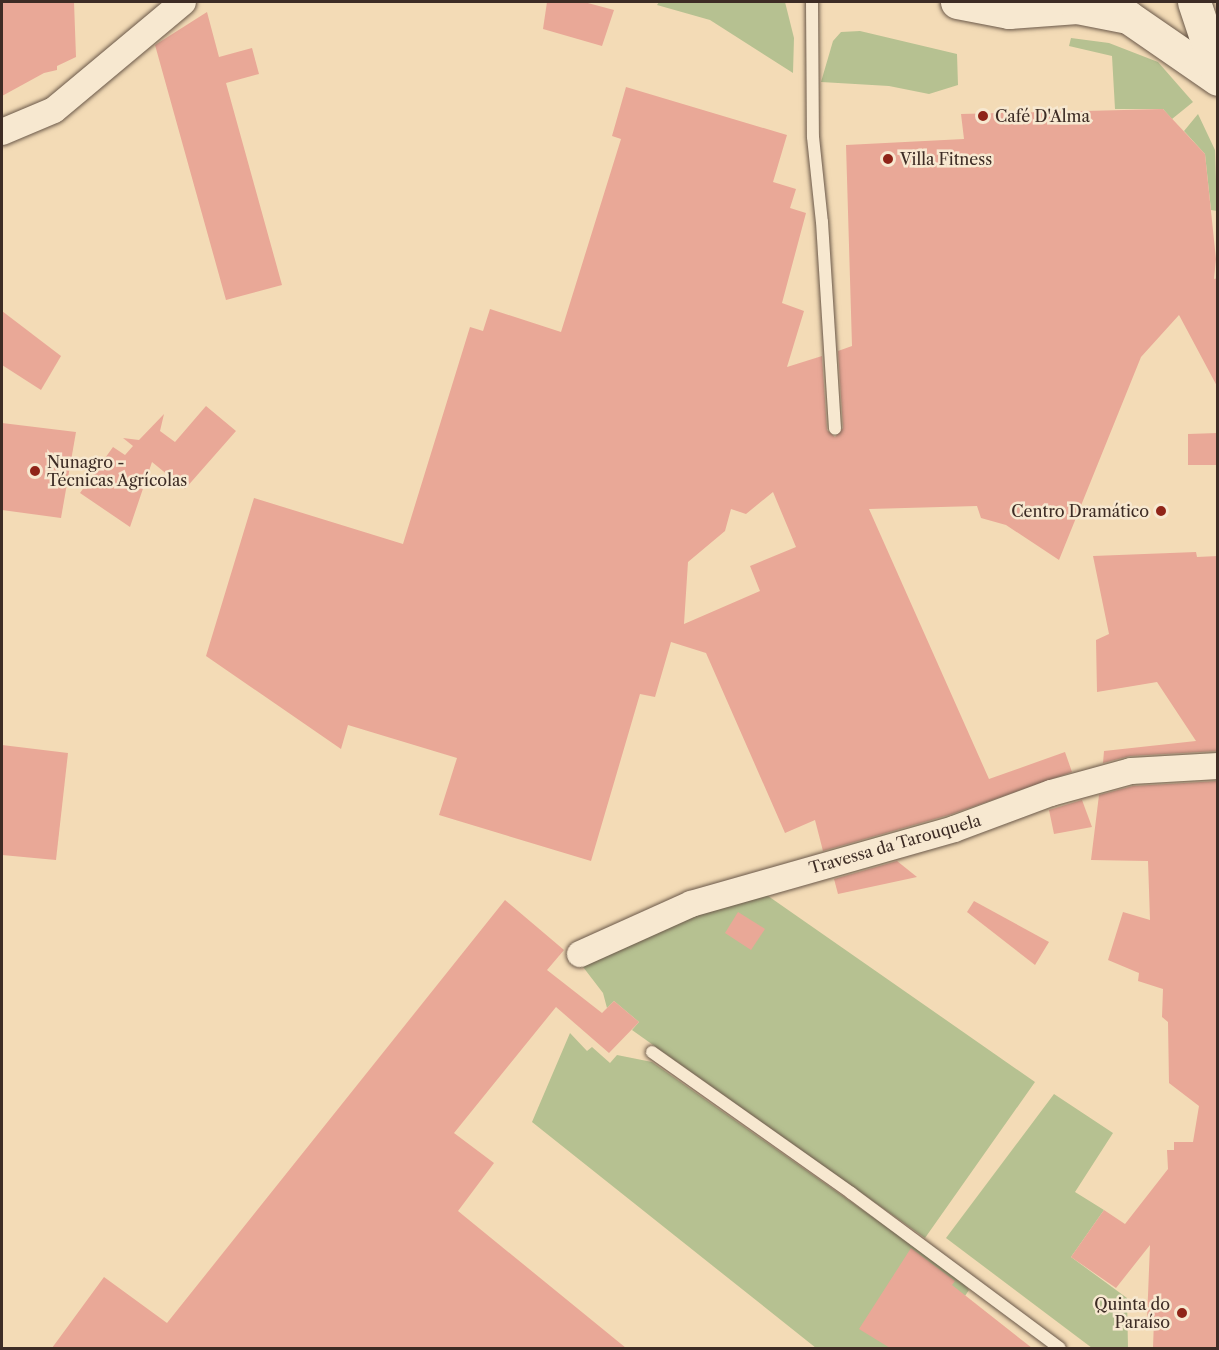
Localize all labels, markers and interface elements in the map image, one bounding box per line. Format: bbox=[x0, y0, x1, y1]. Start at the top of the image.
place label: Café D'Alma bbox=[995, 106, 1090, 126]
marker: Café D'Alma bbox=[976, 109, 990, 123]
place label: Villa Fitness bbox=[900, 149, 992, 169]
marker: Villa Fitness bbox=[881, 152, 895, 166]
place label: Nunagro - Técnicas Agrícolas bbox=[47, 452, 188, 490]
marker: Nunagro - Técnicas Agrícolas bbox=[28, 464, 42, 478]
place label: Centro Dramático bbox=[1011, 501, 1149, 521]
marker: Centro Dramático bbox=[1154, 504, 1168, 518]
street label: Travessa da Tarouquela bbox=[806, 810, 984, 878]
place label: Quinta do Paraíso bbox=[1094, 1294, 1170, 1332]
marker: Quinta do Paraíso bbox=[1175, 1306, 1189, 1320]

